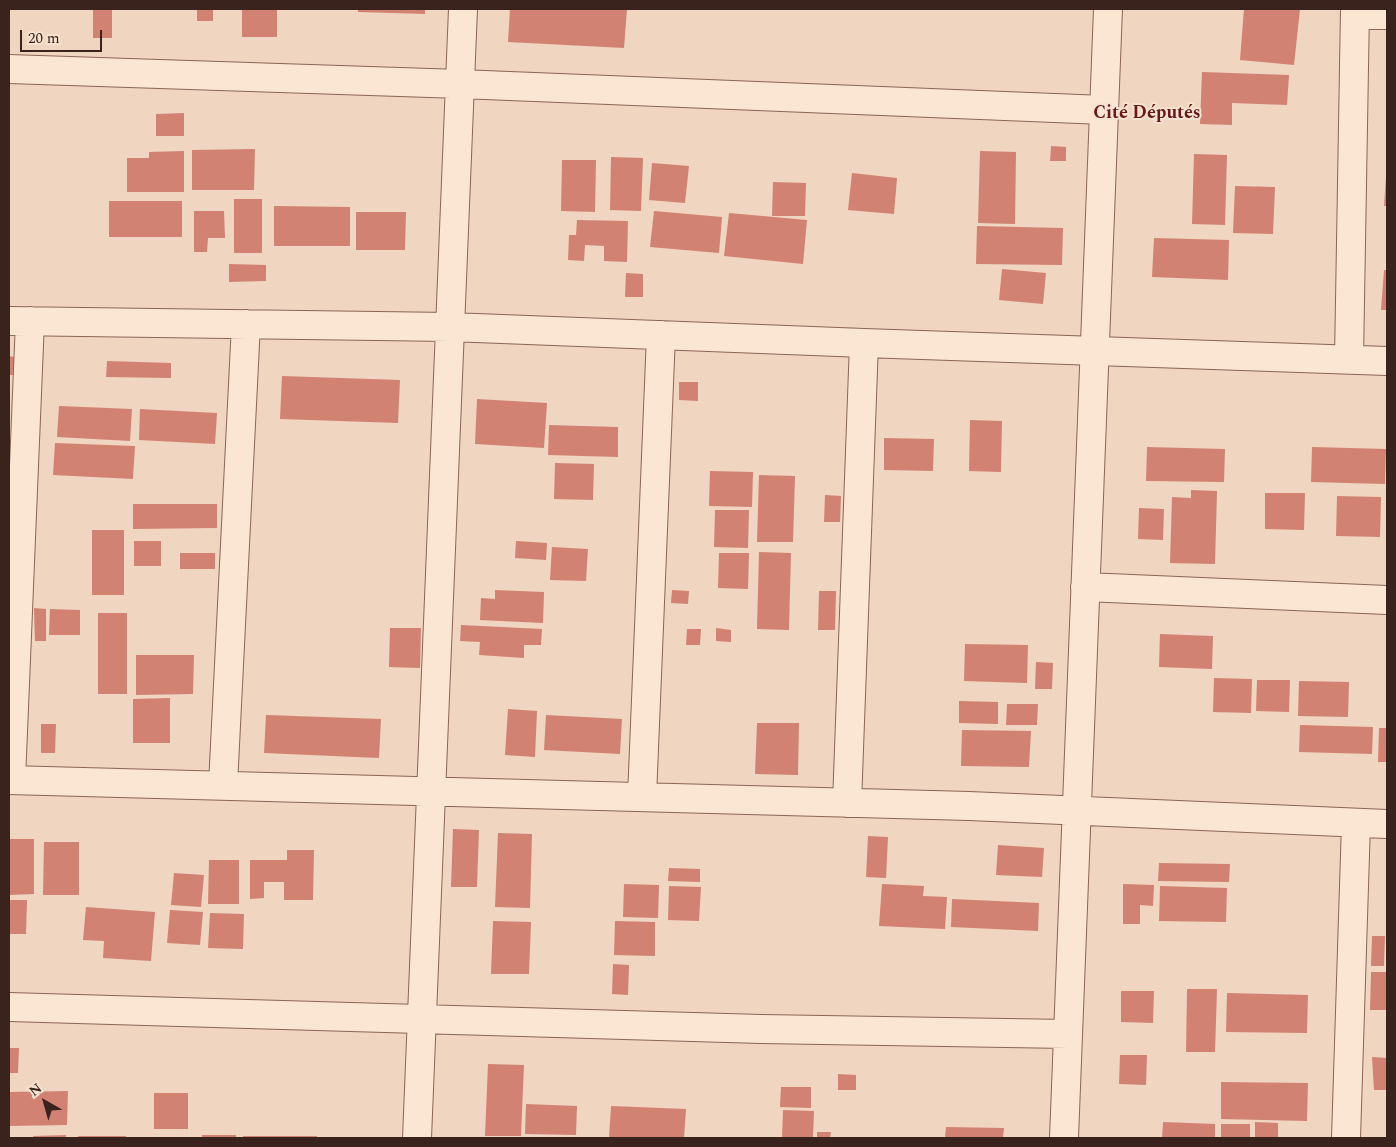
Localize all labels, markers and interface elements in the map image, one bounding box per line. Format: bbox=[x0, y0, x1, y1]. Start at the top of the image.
scale bar bbox=[22, 20, 105, 52]
text: 20 m bbox=[28, 27, 60, 50]
district label: Cité Députés bbox=[1093, 103, 1201, 125]
north arrow bbox=[20, 1077, 70, 1127]
text: N bbox=[24, 1078, 46, 1102]

